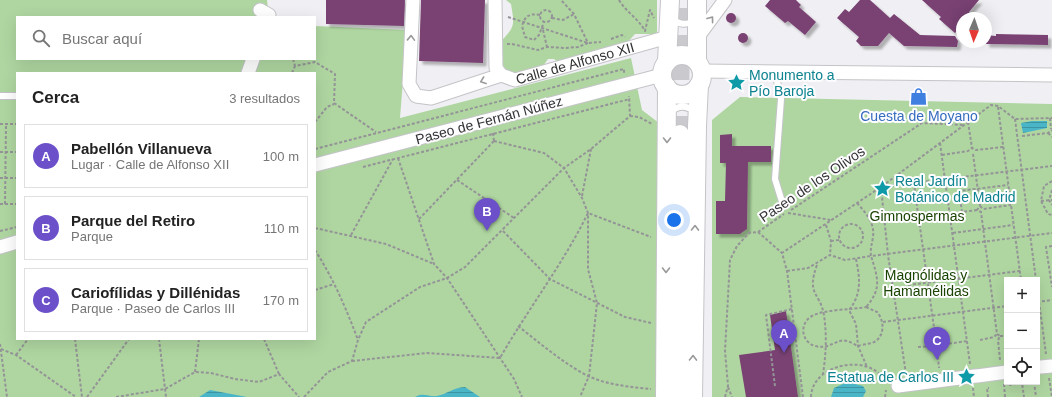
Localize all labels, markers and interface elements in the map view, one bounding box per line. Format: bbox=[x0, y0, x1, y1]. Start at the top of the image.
north arrow bbox=[956, 12, 992, 48]
search box bbox=[16, 16, 316, 60]
one-way arrow bbox=[706, 16, 713, 23]
icon: search bbox=[30, 27, 52, 49]
text: Buscar aquí bbox=[62, 30, 142, 47]
one-way arrow bbox=[407, 35, 415, 41]
street label: Calle de Alfonso XII bbox=[514, 39, 636, 87]
place label: Monumento a Pío Baroja bbox=[749, 67, 835, 99]
place icon: Monumento a Pío Baroja bbox=[726, 73, 746, 93]
one-way arrow bbox=[480, 76, 487, 84]
shop icon: Cuesta de Moyano bbox=[909, 86, 929, 106]
text: Cerca bbox=[32, 88, 79, 107]
text: 3 resultados bbox=[229, 91, 300, 106]
street label: Paseo de Fernán Núñez bbox=[414, 93, 564, 147]
place label: Cuesta de Moyano bbox=[860, 108, 978, 124]
one-way arrow bbox=[663, 137, 671, 143]
text: Pabellón Villanueva bbox=[71, 140, 212, 157]
street label: Paseo de los Olivos bbox=[756, 143, 868, 225]
text: A bbox=[41, 149, 51, 164]
text: 100 m bbox=[263, 149, 299, 164]
text: Lugar · Calle de Alfonso XII bbox=[71, 157, 229, 172]
place label: Real Jardín Botánico de Madrid bbox=[895, 173, 1016, 205]
place icon: Real Jardín Botánico de Madrid bbox=[872, 179, 892, 199]
pin: B bbox=[474, 198, 500, 231]
park label: Gimnospermas bbox=[870, 208, 964, 224]
your location bbox=[664, 210, 684, 230]
text: Parque del Retiro bbox=[71, 212, 195, 229]
text: B bbox=[41, 221, 51, 236]
text: 110 m bbox=[264, 221, 299, 236]
one-way arrow bbox=[691, 225, 699, 231]
text: Parque bbox=[71, 229, 113, 244]
one-way arrow bbox=[662, 267, 670, 273]
park label: Magnólidas y Hamamélidas bbox=[883, 267, 969, 299]
map controls bbox=[1004, 277, 1040, 385]
button: + bbox=[1004, 277, 1040, 313]
text: Cariofílidas y Dillénidas bbox=[71, 284, 240, 301]
text: C bbox=[41, 293, 51, 308]
text: 170 m bbox=[263, 293, 299, 308]
text: Parque · Paseo de Carlos III bbox=[71, 301, 235, 316]
button: − bbox=[1004, 313, 1040, 349]
pin: A bbox=[771, 320, 797, 353]
pin: C bbox=[924, 327, 950, 360]
button: locate bbox=[1004, 349, 1040, 385]
one-way arrow bbox=[689, 355, 697, 361]
place icon: Estatua de Carlos III bbox=[957, 367, 977, 387]
place label: Estatua de Carlos III bbox=[827, 369, 954, 385]

